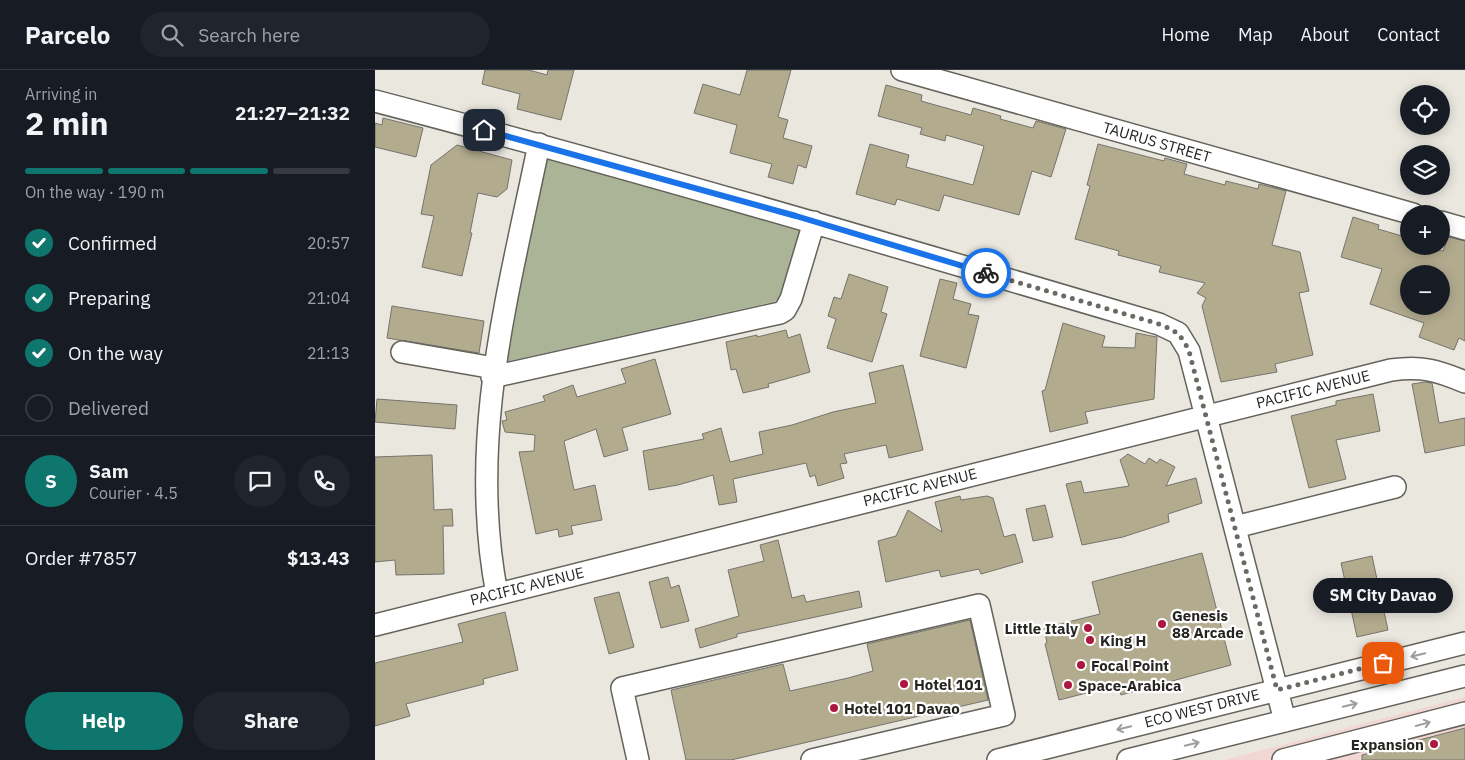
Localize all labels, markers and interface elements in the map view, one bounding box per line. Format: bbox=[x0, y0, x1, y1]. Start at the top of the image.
search box bbox=[140, 12, 490, 57]
text: Parcelo bbox=[25, 19, 110, 51]
icon: search bbox=[158, 21, 186, 49]
text: Search here bbox=[198, 23, 300, 47]
text: Home bbox=[1162, 23, 1210, 46]
text: Map bbox=[1238, 23, 1273, 46]
text: About bbox=[1301, 23, 1349, 46]
text: Contact bbox=[1377, 23, 1440, 46]
text: Arriving in bbox=[25, 84, 97, 104]
map controls bbox=[1400, 85, 1450, 315]
button: locate bbox=[1400, 85, 1450, 135]
text: 21:27–21:32 bbox=[235, 101, 350, 125]
text: 2 min bbox=[25, 102, 109, 144]
pin bbox=[463, 109, 505, 151]
icon: home bbox=[470, 116, 498, 144]
street label: TAURUS STREET bbox=[1101, 117, 1214, 167]
button: layers bbox=[1400, 145, 1450, 195]
text: On the way · 190 m bbox=[25, 182, 164, 202]
button: + bbox=[1400, 205, 1450, 255]
icon: check bbox=[25, 229, 53, 257]
text: Confirmed bbox=[68, 231, 157, 255]
text: 20:57 bbox=[307, 233, 350, 253]
courier bbox=[961, 248, 1011, 298]
icon: bike bbox=[972, 259, 1000, 287]
button: − bbox=[1400, 265, 1450, 315]
icon: check bbox=[25, 284, 53, 312]
text: Preparing bbox=[68, 286, 150, 310]
text: 21:04 bbox=[307, 288, 350, 308]
icon: check bbox=[25, 339, 53, 367]
text: On the way bbox=[68, 341, 163, 365]
text: 21:13 bbox=[307, 343, 350, 363]
street label: PACIFIC AVENUE bbox=[1254, 366, 1372, 412]
text: Delivered bbox=[68, 396, 149, 420]
button: chat bbox=[234, 455, 286, 507]
button: phone bbox=[298, 455, 350, 507]
text: Sam bbox=[89, 459, 129, 483]
street label: PACIFIC AVENUE bbox=[861, 464, 979, 510]
text: S bbox=[45, 469, 57, 493]
text: Courier · 4.5 bbox=[89, 483, 178, 503]
text: Order #7857 bbox=[25, 546, 137, 570]
text: $13.43 bbox=[287, 546, 350, 570]
street label: PACIFIC AVENUE bbox=[468, 563, 586, 609]
callout: SM City Davao bbox=[1313, 578, 1453, 613]
text: SM City Davao bbox=[1330, 585, 1437, 605]
place label: Genesis 88 Arcade bbox=[1172, 606, 1244, 642]
marker: Genesis 88 Arcade bbox=[1156, 618, 1168, 630]
place label: Little Italy bbox=[1005, 619, 1078, 638]
marker: Little Italy bbox=[1082, 622, 1094, 634]
place label: King H bbox=[1100, 631, 1146, 650]
marker: King H bbox=[1084, 634, 1096, 646]
pin bbox=[1362, 642, 1404, 684]
icon: bag bbox=[1369, 649, 1397, 677]
one-way arrow bbox=[1410, 651, 1426, 660]
place label: Focal Point bbox=[1091, 656, 1169, 675]
marker: Focal Point bbox=[1075, 659, 1087, 671]
place label: Hotel 101 bbox=[914, 675, 982, 694]
place label: Space-Arabica bbox=[1078, 676, 1182, 695]
marker: Hotel 101 bbox=[898, 678, 910, 690]
marker: Space-Arabica bbox=[1062, 679, 1074, 691]
street label: ECO WEST DRIVE bbox=[1142, 684, 1262, 732]
button: Help bbox=[25, 692, 183, 750]
button: Share bbox=[193, 692, 350, 750]
place label: Hotel 101 Davao bbox=[844, 699, 960, 718]
one-way arrow bbox=[1341, 699, 1357, 709]
marker: Hotel 101 Davao bbox=[828, 702, 840, 714]
one-way arrow bbox=[1415, 718, 1431, 728]
one-way arrow bbox=[1117, 724, 1133, 733]
place label: Expansion bbox=[1351, 735, 1424, 754]
marker: Expansion bbox=[1428, 738, 1440, 750]
one-way arrow bbox=[1184, 739, 1200, 748]

